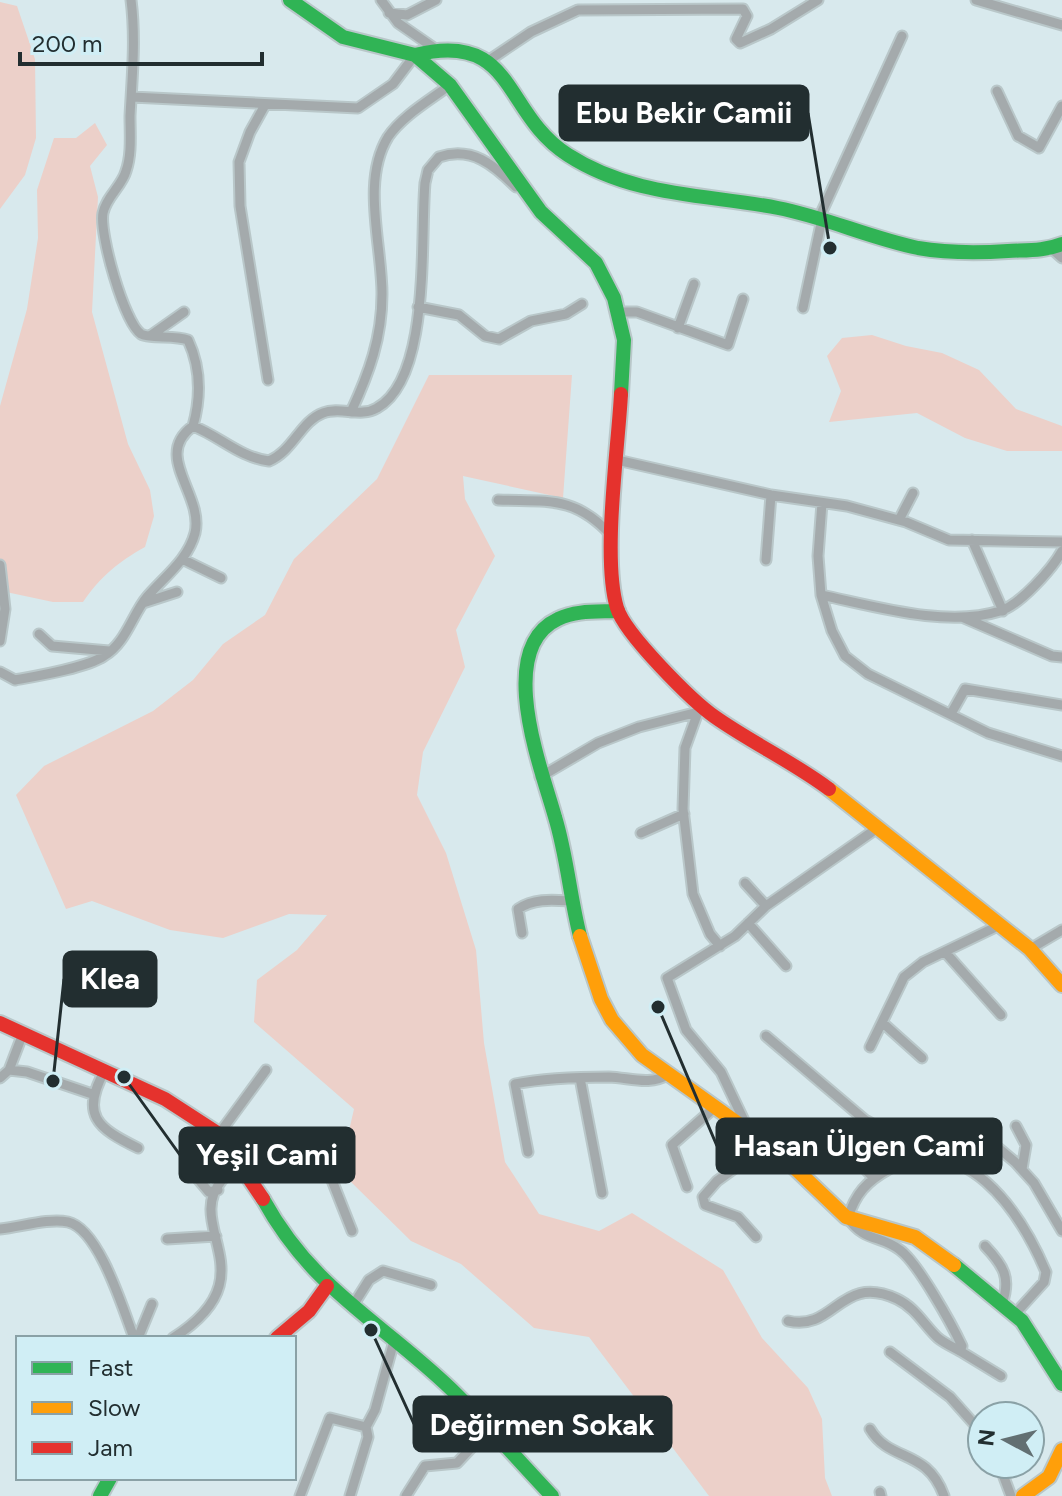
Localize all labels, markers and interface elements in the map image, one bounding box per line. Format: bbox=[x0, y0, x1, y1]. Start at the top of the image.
scale bar bbox=[20, 16, 262, 66]
text: 200 m bbox=[32, 29, 103, 58]
callout: Ebu Bekir Camii bbox=[560, 86, 808, 140]
text: Ebu Bekir Camii bbox=[576, 94, 792, 131]
callout: Klea bbox=[64, 952, 156, 1006]
text: Klea bbox=[80, 960, 140, 997]
callout: Hasan Ülgen Cami bbox=[717, 1119, 1001, 1173]
text: Hasan Ülgen Cami bbox=[733, 1127, 985, 1164]
callout: Yeşil Cami bbox=[180, 1128, 354, 1182]
text: Yeşil Cami bbox=[196, 1136, 338, 1173]
legend bbox=[16, 1336, 296, 1480]
text: Fast bbox=[88, 1353, 133, 1382]
text: Slow bbox=[88, 1393, 141, 1422]
callout: Değirmen Sokak bbox=[414, 1397, 671, 1451]
north arrow bbox=[966, 1400, 1046, 1480]
text: Değirmen Sokak bbox=[430, 1406, 654, 1443]
text: N bbox=[972, 1428, 1001, 1448]
text: Jam bbox=[88, 1433, 133, 1462]

